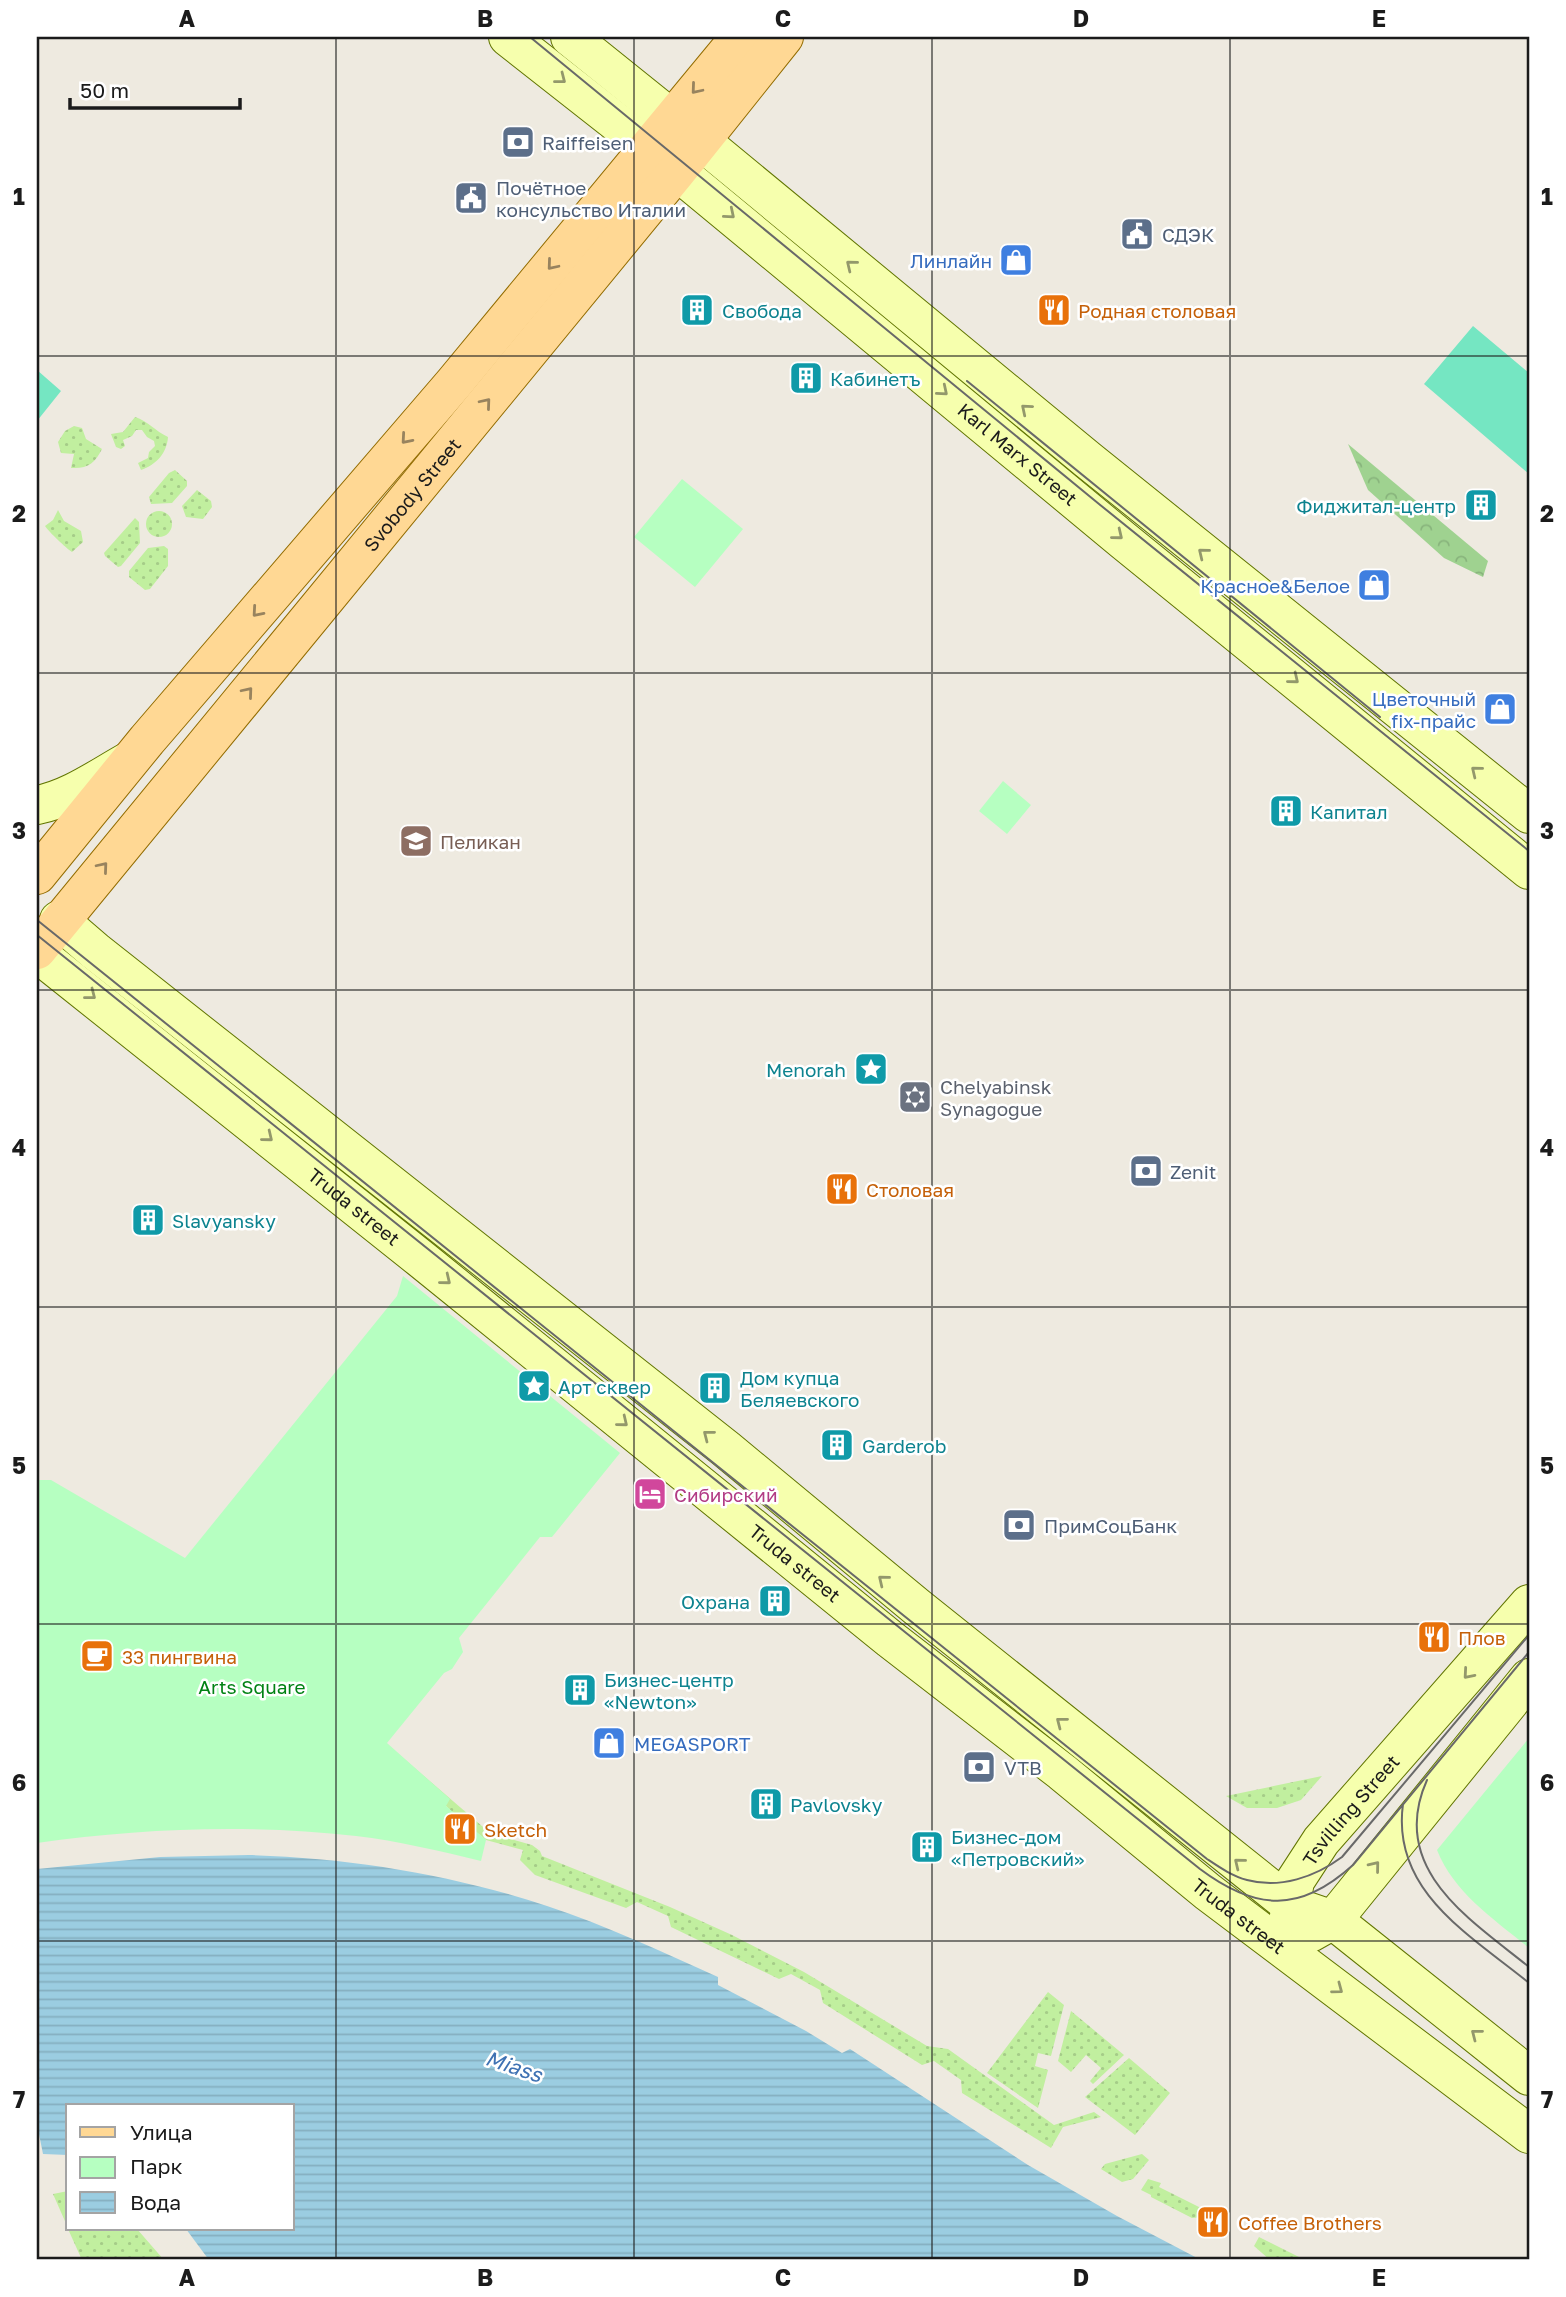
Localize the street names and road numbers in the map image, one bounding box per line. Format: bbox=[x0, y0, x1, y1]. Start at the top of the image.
street label: Karl Marx Street bbox=[954, 397, 1083, 510]
street label: Svobody Street bbox=[358, 433, 465, 556]
street label: Truda street bbox=[304, 1163, 405, 1250]
street label: Truda street bbox=[745, 1519, 846, 1606]
street label: Tsvilling Street bbox=[1297, 1749, 1403, 1869]
street label: Truda street bbox=[1188, 1873, 1290, 1958]

